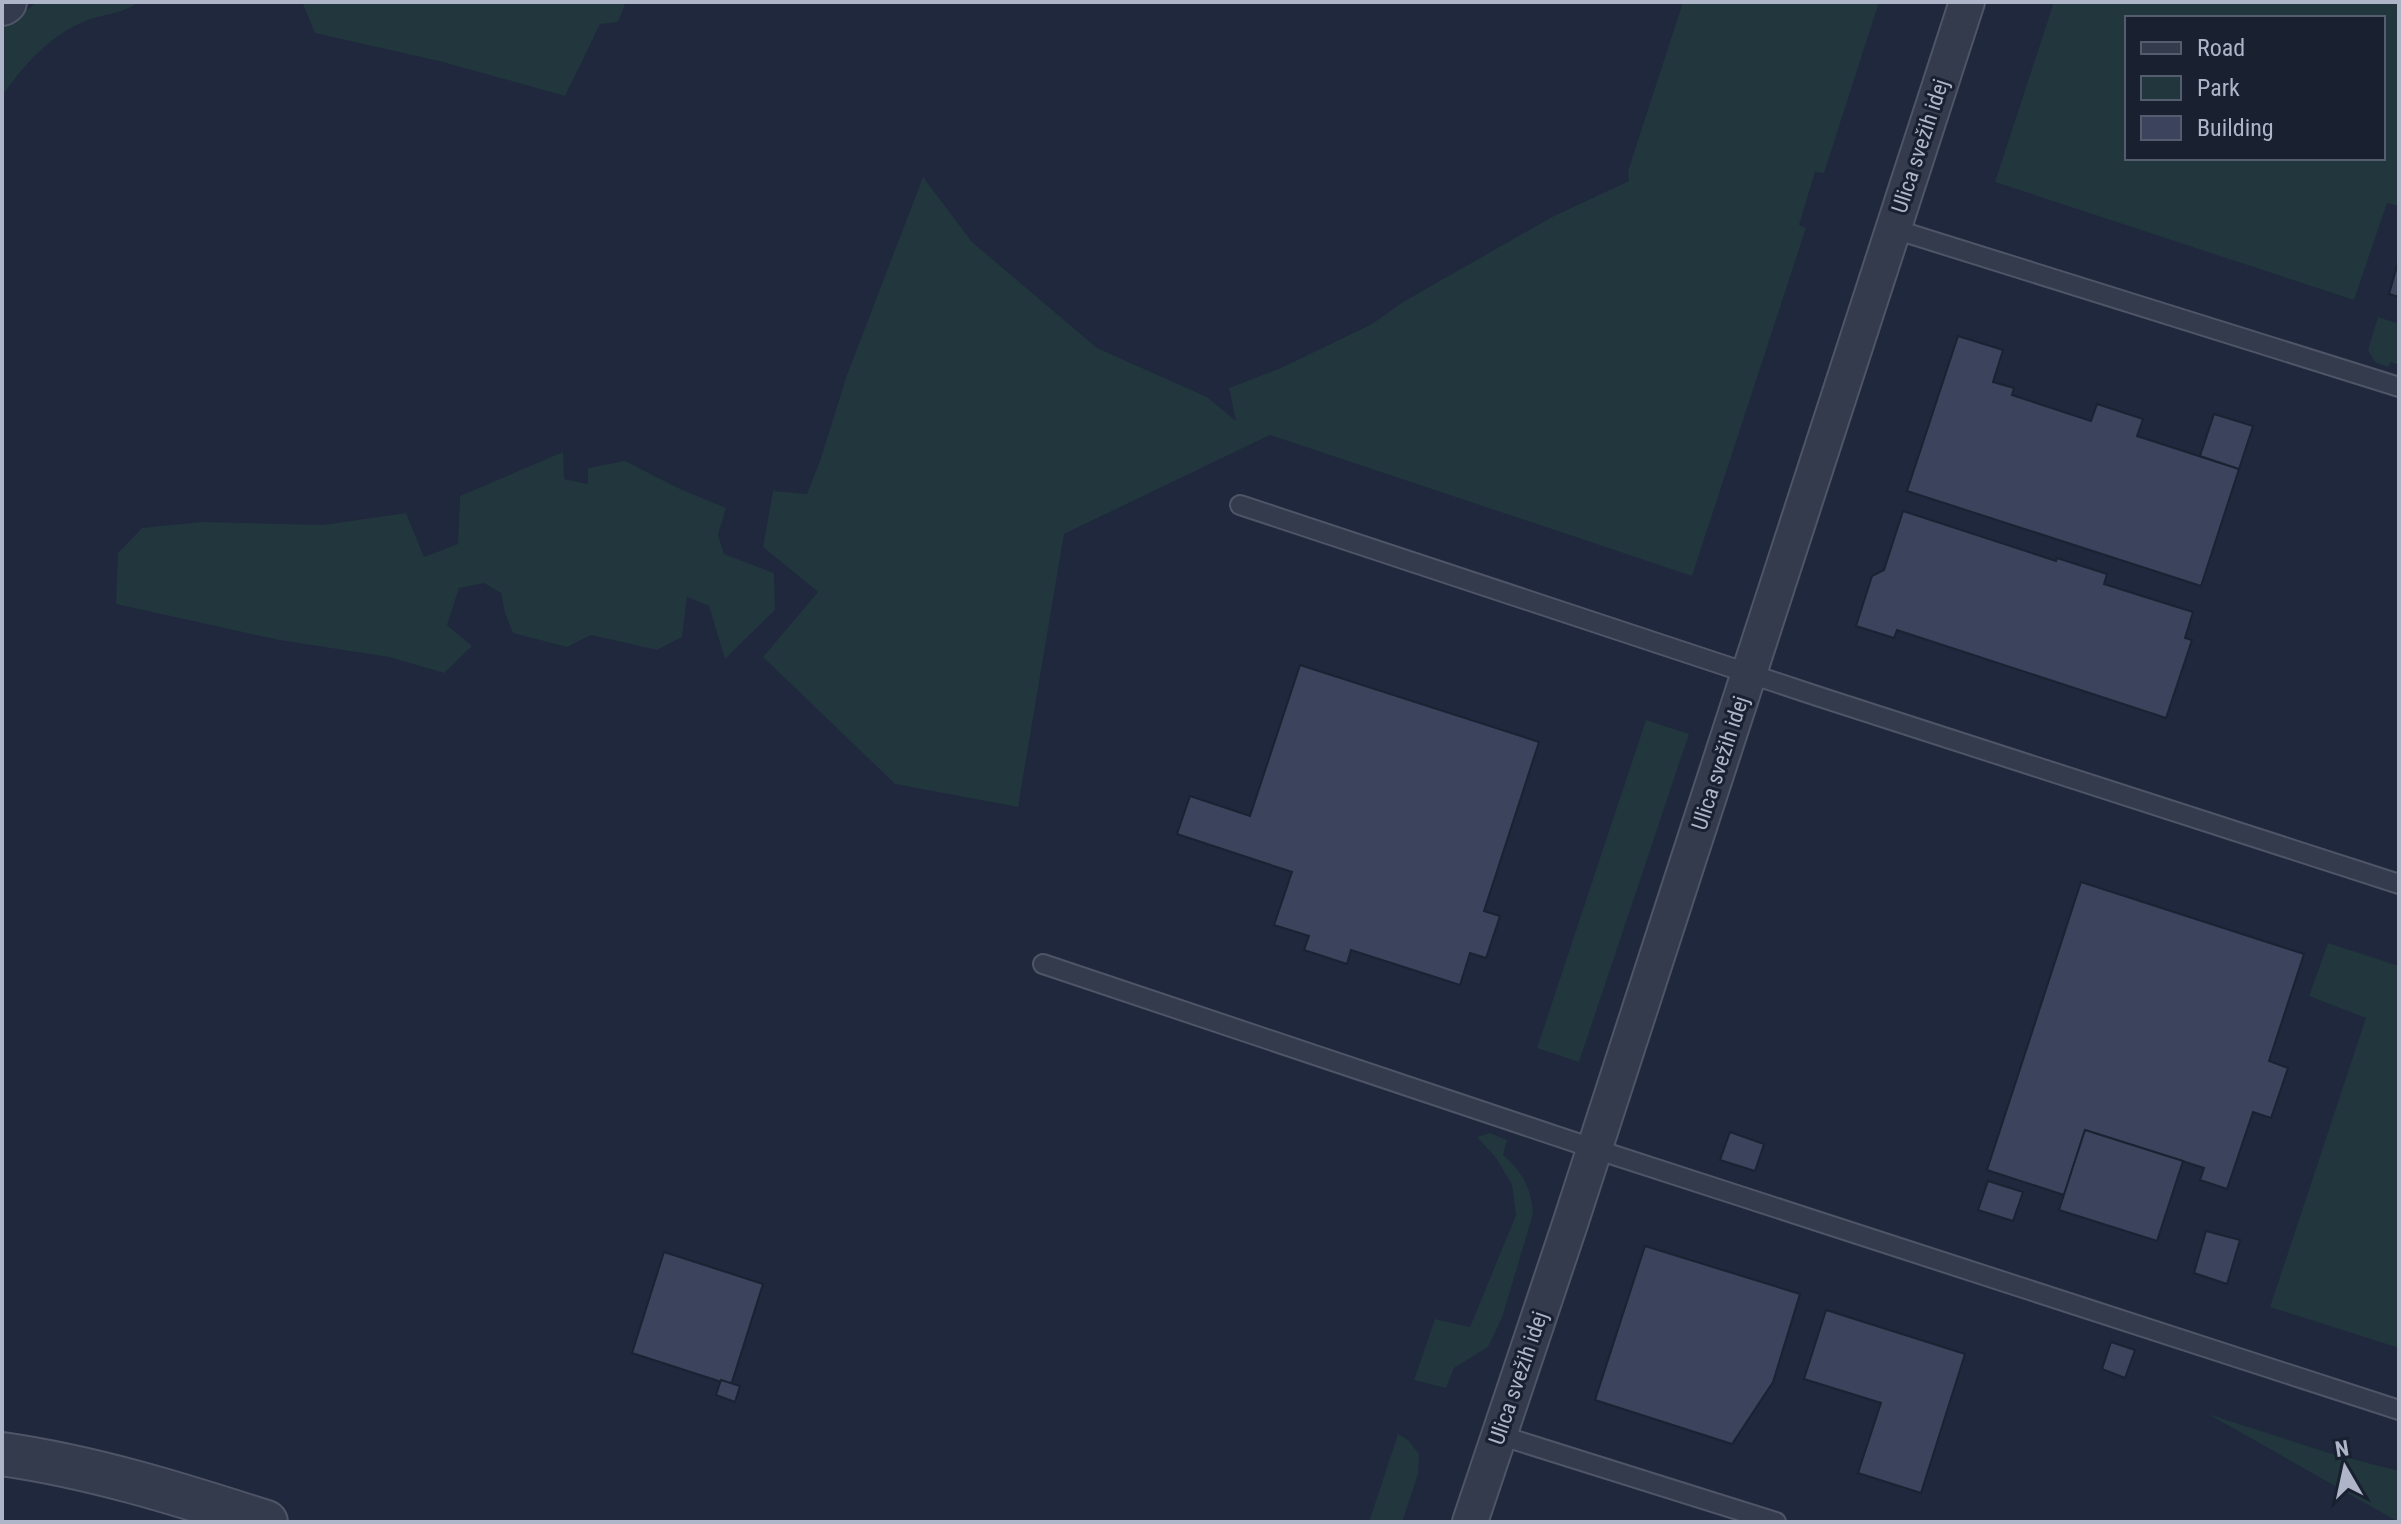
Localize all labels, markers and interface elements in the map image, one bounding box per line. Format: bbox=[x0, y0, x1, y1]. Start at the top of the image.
legend bbox=[2125, 16, 2385, 160]
text: Road bbox=[2197, 34, 2245, 62]
text: Park bbox=[2197, 74, 2240, 102]
street label: Ulica svežih idej bbox=[1887, 76, 1953, 216]
text: Building bbox=[2197, 114, 2274, 142]
street label: Ulica svežih idej bbox=[1687, 693, 1753, 833]
street label: Ulica svežih idej bbox=[1483, 1308, 1553, 1448]
north arrow bbox=[2305, 1428, 2385, 1508]
text: N bbox=[2333, 1435, 2351, 1462]

